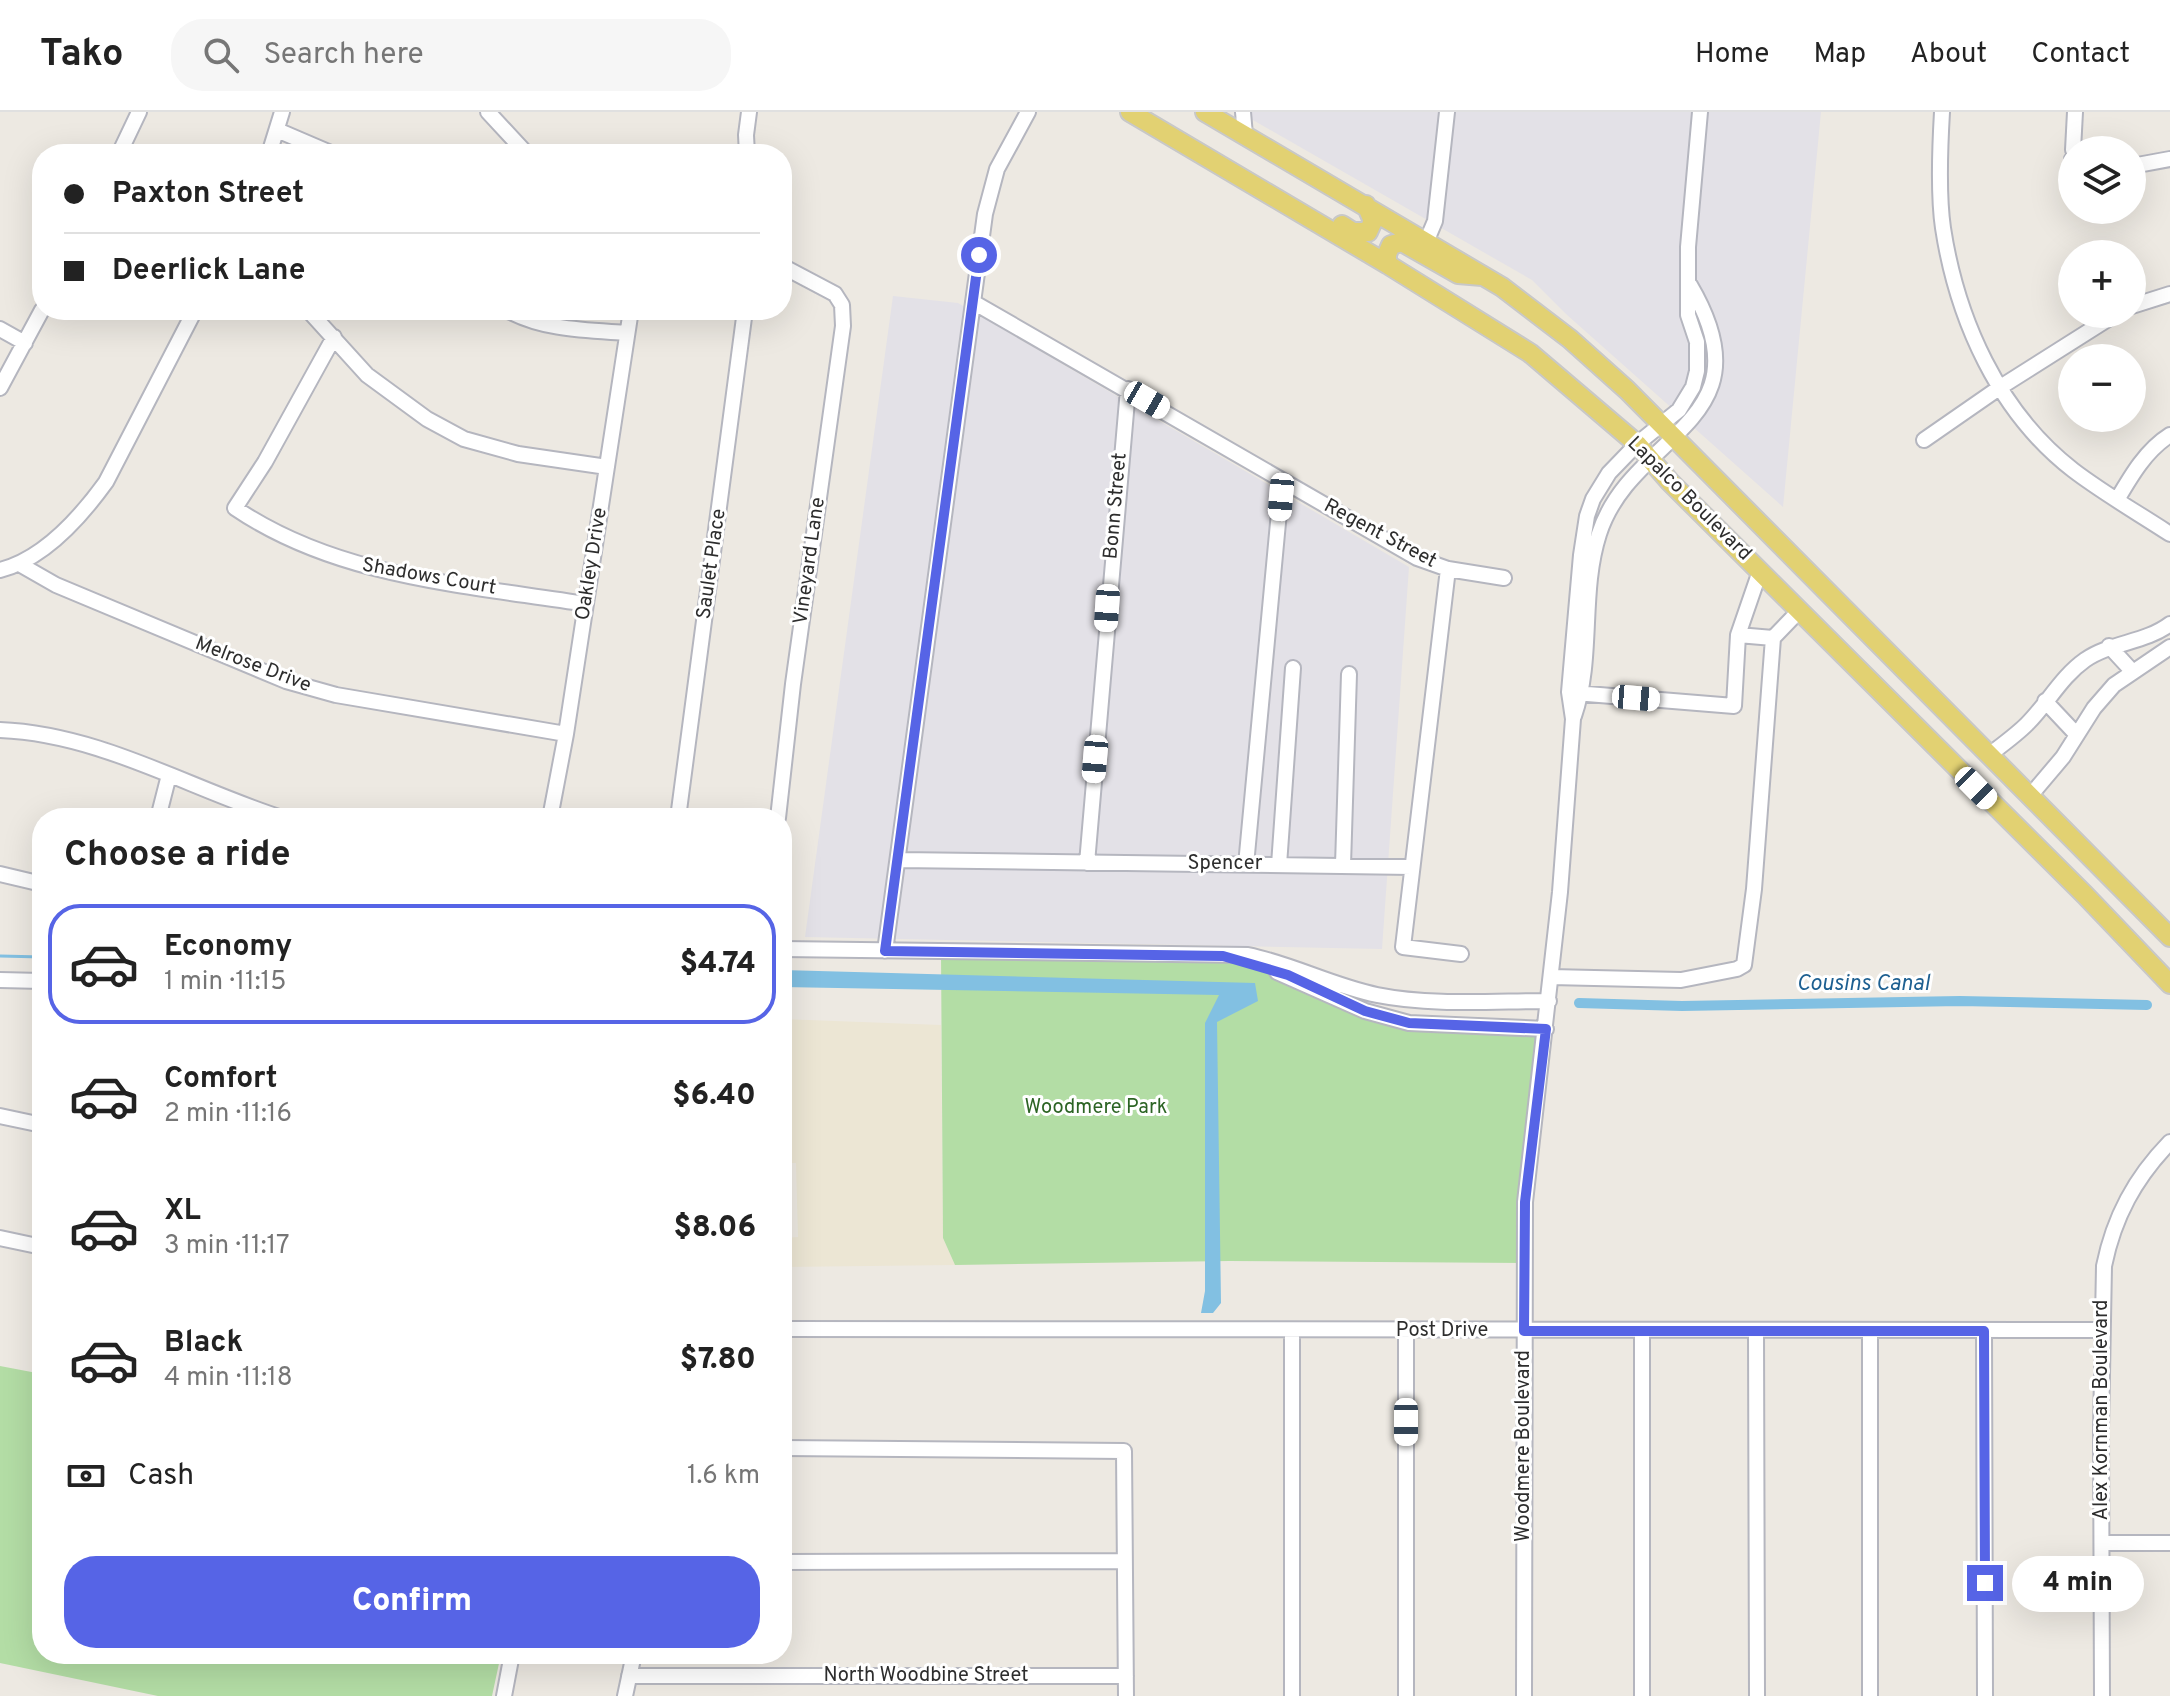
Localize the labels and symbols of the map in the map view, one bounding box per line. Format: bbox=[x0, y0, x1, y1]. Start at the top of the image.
route start bbox=[961, 237, 997, 273]
car bbox=[1120, 378, 1174, 422]
street label: Lapalco Boulevard bbox=[1621, 431, 1757, 567]
street label: Bonn Street bbox=[1098, 452, 1134, 560]
car bbox=[1267, 472, 1295, 522]
street label: Regent Street bbox=[1319, 493, 1441, 575]
street label: Vineyard Lane bbox=[788, 496, 832, 626]
street label: Oakley Drive bbox=[570, 506, 614, 622]
street label: Saulet Place bbox=[691, 507, 733, 621]
street label: Shadows Court bbox=[360, 552, 498, 602]
car bbox=[1093, 583, 1121, 633]
street label: Melrose Drive bbox=[191, 631, 315, 699]
car bbox=[1611, 684, 1661, 712]
car bbox=[1081, 734, 1109, 784]
car bbox=[1951, 763, 2001, 813]
street label: Spencer bbox=[1187, 851, 1263, 877]
water label: Cousins Canal bbox=[1796, 971, 1931, 998]
park label: Woodmere Park bbox=[1025, 1095, 1167, 1121]
street label: Alex Kornman Boulevard bbox=[2089, 1299, 2115, 1521]
street label: Post Drive bbox=[1396, 1318, 1488, 1344]
street label: Woodmere Boulevard bbox=[1511, 1350, 1537, 1542]
car bbox=[1394, 1398, 1418, 1446]
callout: 4 min bbox=[2013, 1555, 2145, 1611]
route end bbox=[1967, 1565, 2003, 1601]
street label: North Woodbine Street bbox=[823, 1663, 1029, 1689]

